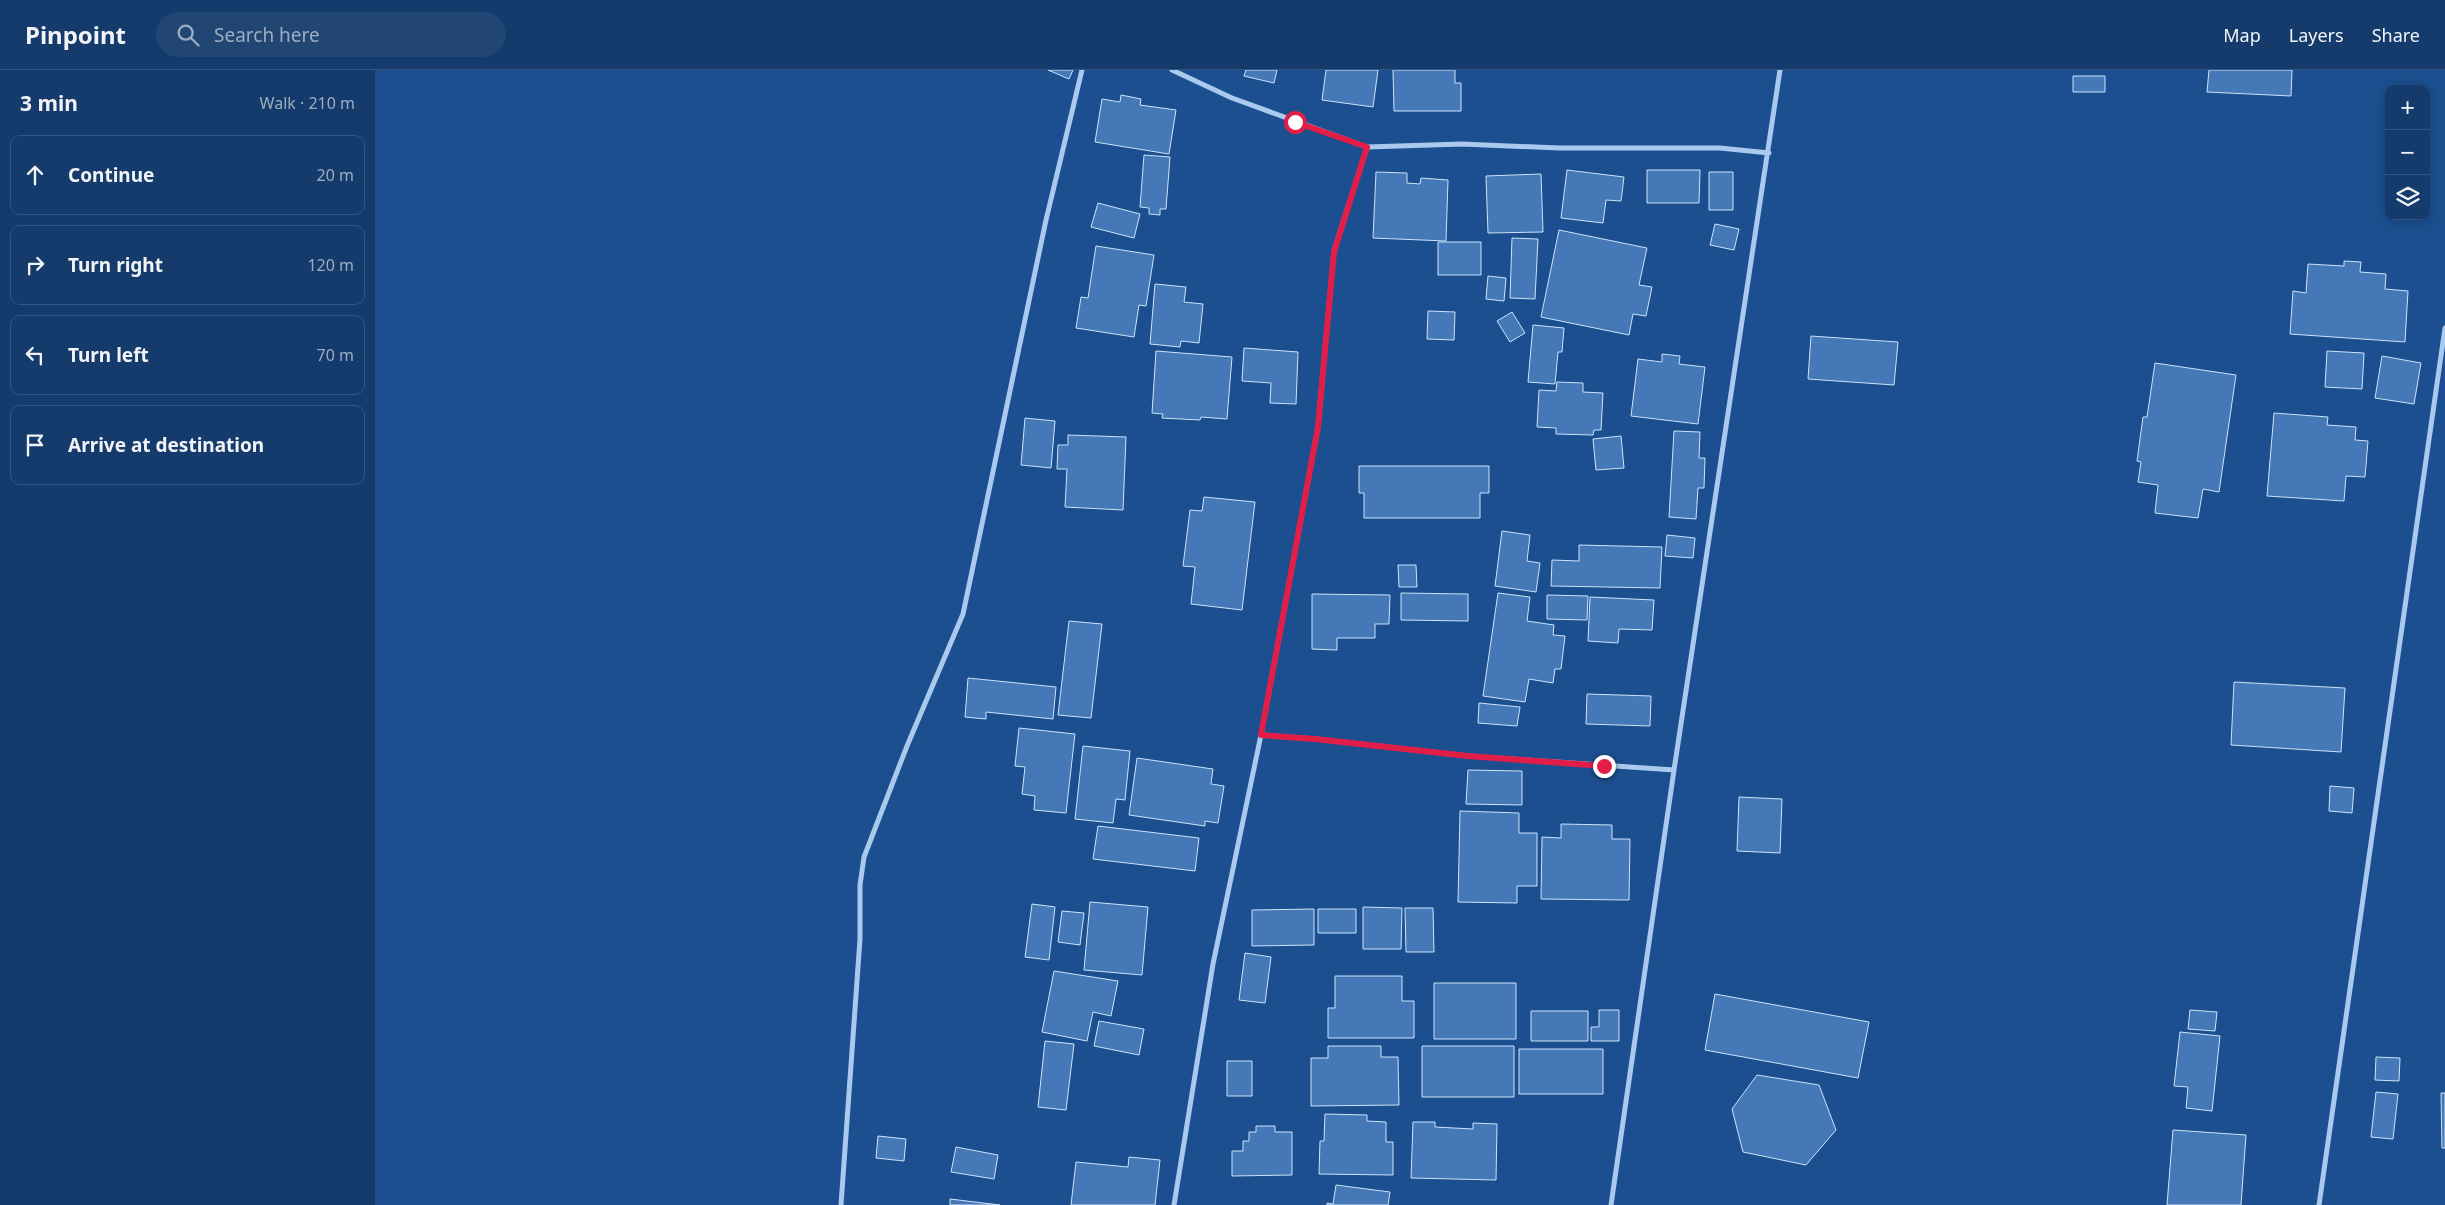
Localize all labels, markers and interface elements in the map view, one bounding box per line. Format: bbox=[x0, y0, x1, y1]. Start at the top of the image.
search box bbox=[156, 12, 506, 57]
text: Pinpoint bbox=[25, 18, 126, 51]
icon: search bbox=[174, 21, 202, 49]
text: Search here bbox=[214, 22, 320, 48]
text: Map bbox=[2223, 23, 2261, 47]
text: Layers bbox=[2289, 23, 2344, 47]
text: Share bbox=[2372, 23, 2420, 47]
map controls bbox=[2385, 85, 2430, 220]
button: + bbox=[2385, 85, 2430, 130]
text: 3 min bbox=[20, 89, 78, 117]
text: Walk · 210 m bbox=[260, 92, 355, 114]
route start bbox=[1284, 111, 1307, 134]
button: − bbox=[2385, 130, 2430, 175]
icon: ahead bbox=[21, 161, 49, 189]
text: Continue bbox=[68, 162, 154, 188]
text: 20 m bbox=[317, 164, 354, 186]
button: layers bbox=[2385, 175, 2430, 220]
icon: right bbox=[21, 251, 49, 279]
text: Turn right bbox=[68, 252, 163, 278]
text: 120 m bbox=[307, 254, 354, 276]
icon: left bbox=[21, 341, 49, 369]
text: Turn left bbox=[68, 342, 149, 368]
text: 70 m bbox=[317, 344, 354, 366]
icon: arrive bbox=[21, 431, 49, 459]
text: Arrive at destination bbox=[68, 432, 264, 458]
route end bbox=[1593, 755, 1616, 778]

